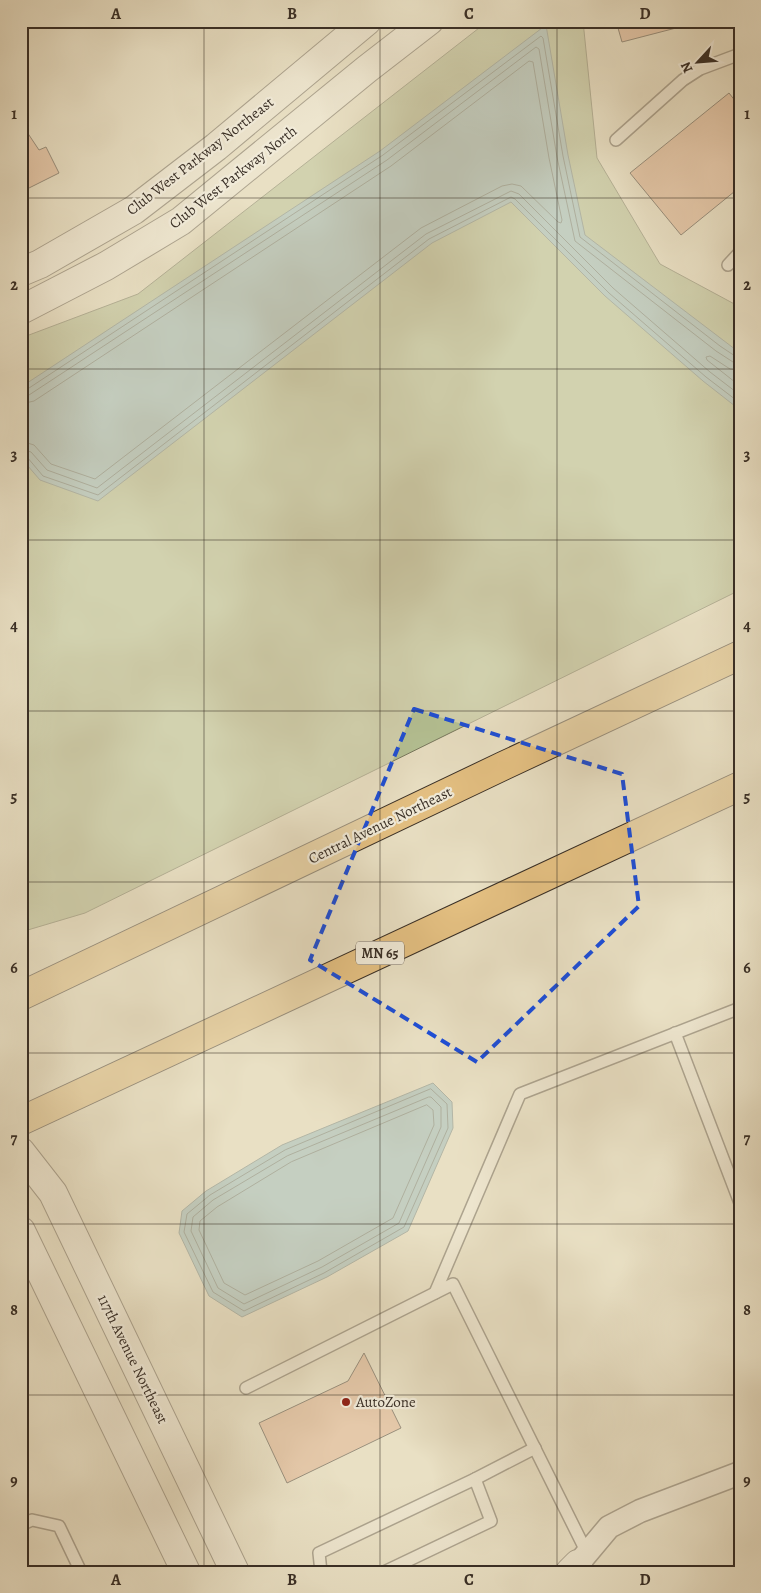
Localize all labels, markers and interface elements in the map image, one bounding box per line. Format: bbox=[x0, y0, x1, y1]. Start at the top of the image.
text: A bbox=[110, 3, 122, 25]
text: B bbox=[287, 3, 297, 25]
text: C bbox=[464, 3, 474, 25]
text: D bbox=[639, 3, 651, 25]
north arrow bbox=[674, 38, 724, 88]
text: N bbox=[676, 59, 698, 76]
street label: Club West Parkway Northeast bbox=[123, 93, 277, 219]
text: 1 bbox=[11, 103, 17, 125]
text: 1 bbox=[744, 103, 750, 125]
street label: Club West Parkway North bbox=[166, 122, 300, 232]
text: 2 bbox=[10, 274, 18, 296]
text: 2 bbox=[743, 274, 751, 296]
text: 3 bbox=[11, 444, 18, 466]
text: 3 bbox=[744, 444, 751, 466]
text: 4 bbox=[10, 615, 18, 637]
text: 4 bbox=[743, 615, 751, 637]
street label: Central Avenue Northeast bbox=[305, 782, 455, 868]
text: 5 bbox=[11, 786, 18, 808]
text: 5 bbox=[744, 786, 751, 808]
road number: MN 65 bbox=[356, 941, 404, 964]
text: 6 bbox=[10, 957, 18, 979]
text: 6 bbox=[743, 957, 751, 979]
text: 7 bbox=[11, 1128, 18, 1150]
text: 7 bbox=[744, 1128, 751, 1150]
street label: 117th Avenue Northeast bbox=[93, 1291, 173, 1427]
text: 8 bbox=[10, 1299, 18, 1321]
text: 8 bbox=[743, 1299, 751, 1321]
place label: AutoZone bbox=[355, 1392, 416, 1412]
marker: AutoZone bbox=[340, 1396, 352, 1408]
text: 9 bbox=[10, 1470, 18, 1492]
text: 9 bbox=[743, 1470, 751, 1492]
text: A bbox=[110, 1569, 122, 1591]
text: B bbox=[287, 1569, 297, 1591]
text: C bbox=[464, 1569, 474, 1591]
text: D bbox=[639, 1569, 651, 1591]

